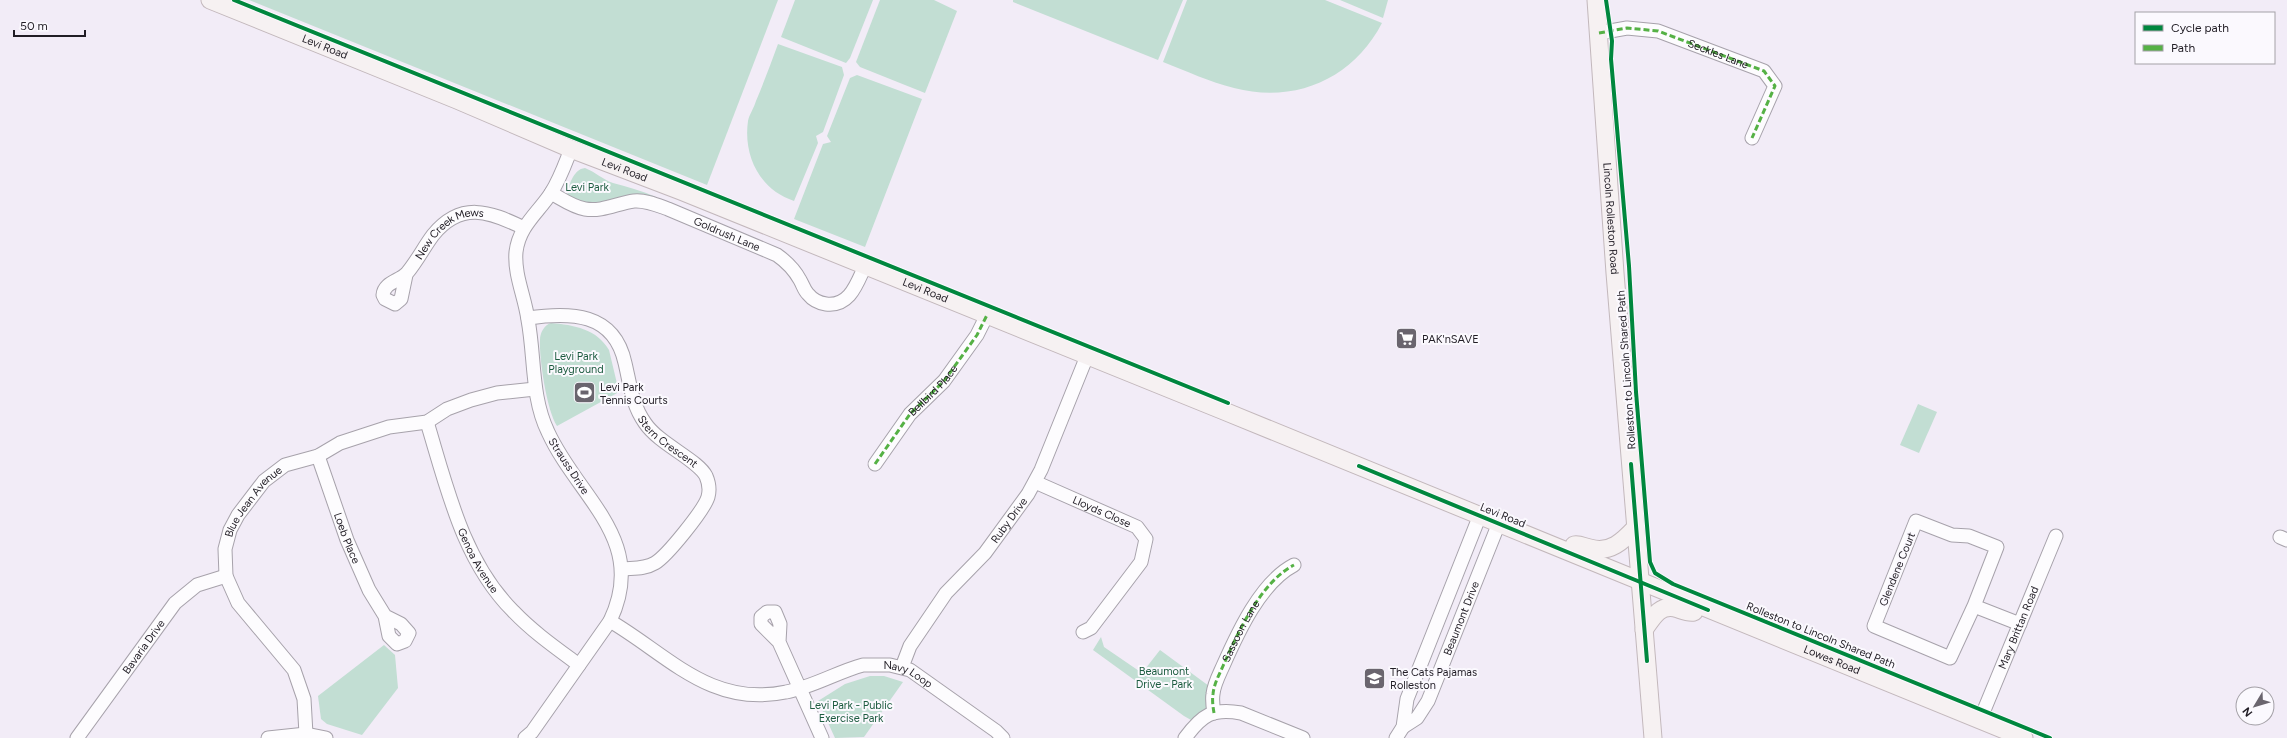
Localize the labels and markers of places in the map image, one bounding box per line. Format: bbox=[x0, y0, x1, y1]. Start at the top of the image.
supermarket icon: PAK'nSAVE bbox=[1393, 326, 1419, 352]
place label: PAK'nSAVE bbox=[1422, 333, 1479, 346]
sports icon: Levi Park Tennis Courts bbox=[572, 380, 598, 406]
place label: Levi Park Tennis Courts bbox=[600, 381, 668, 407]
school or university icon: The Cats Pajamas Rolleston bbox=[1361, 665, 1387, 691]
place label: The Cats Pajamas Rolleston bbox=[1390, 666, 1477, 692]

